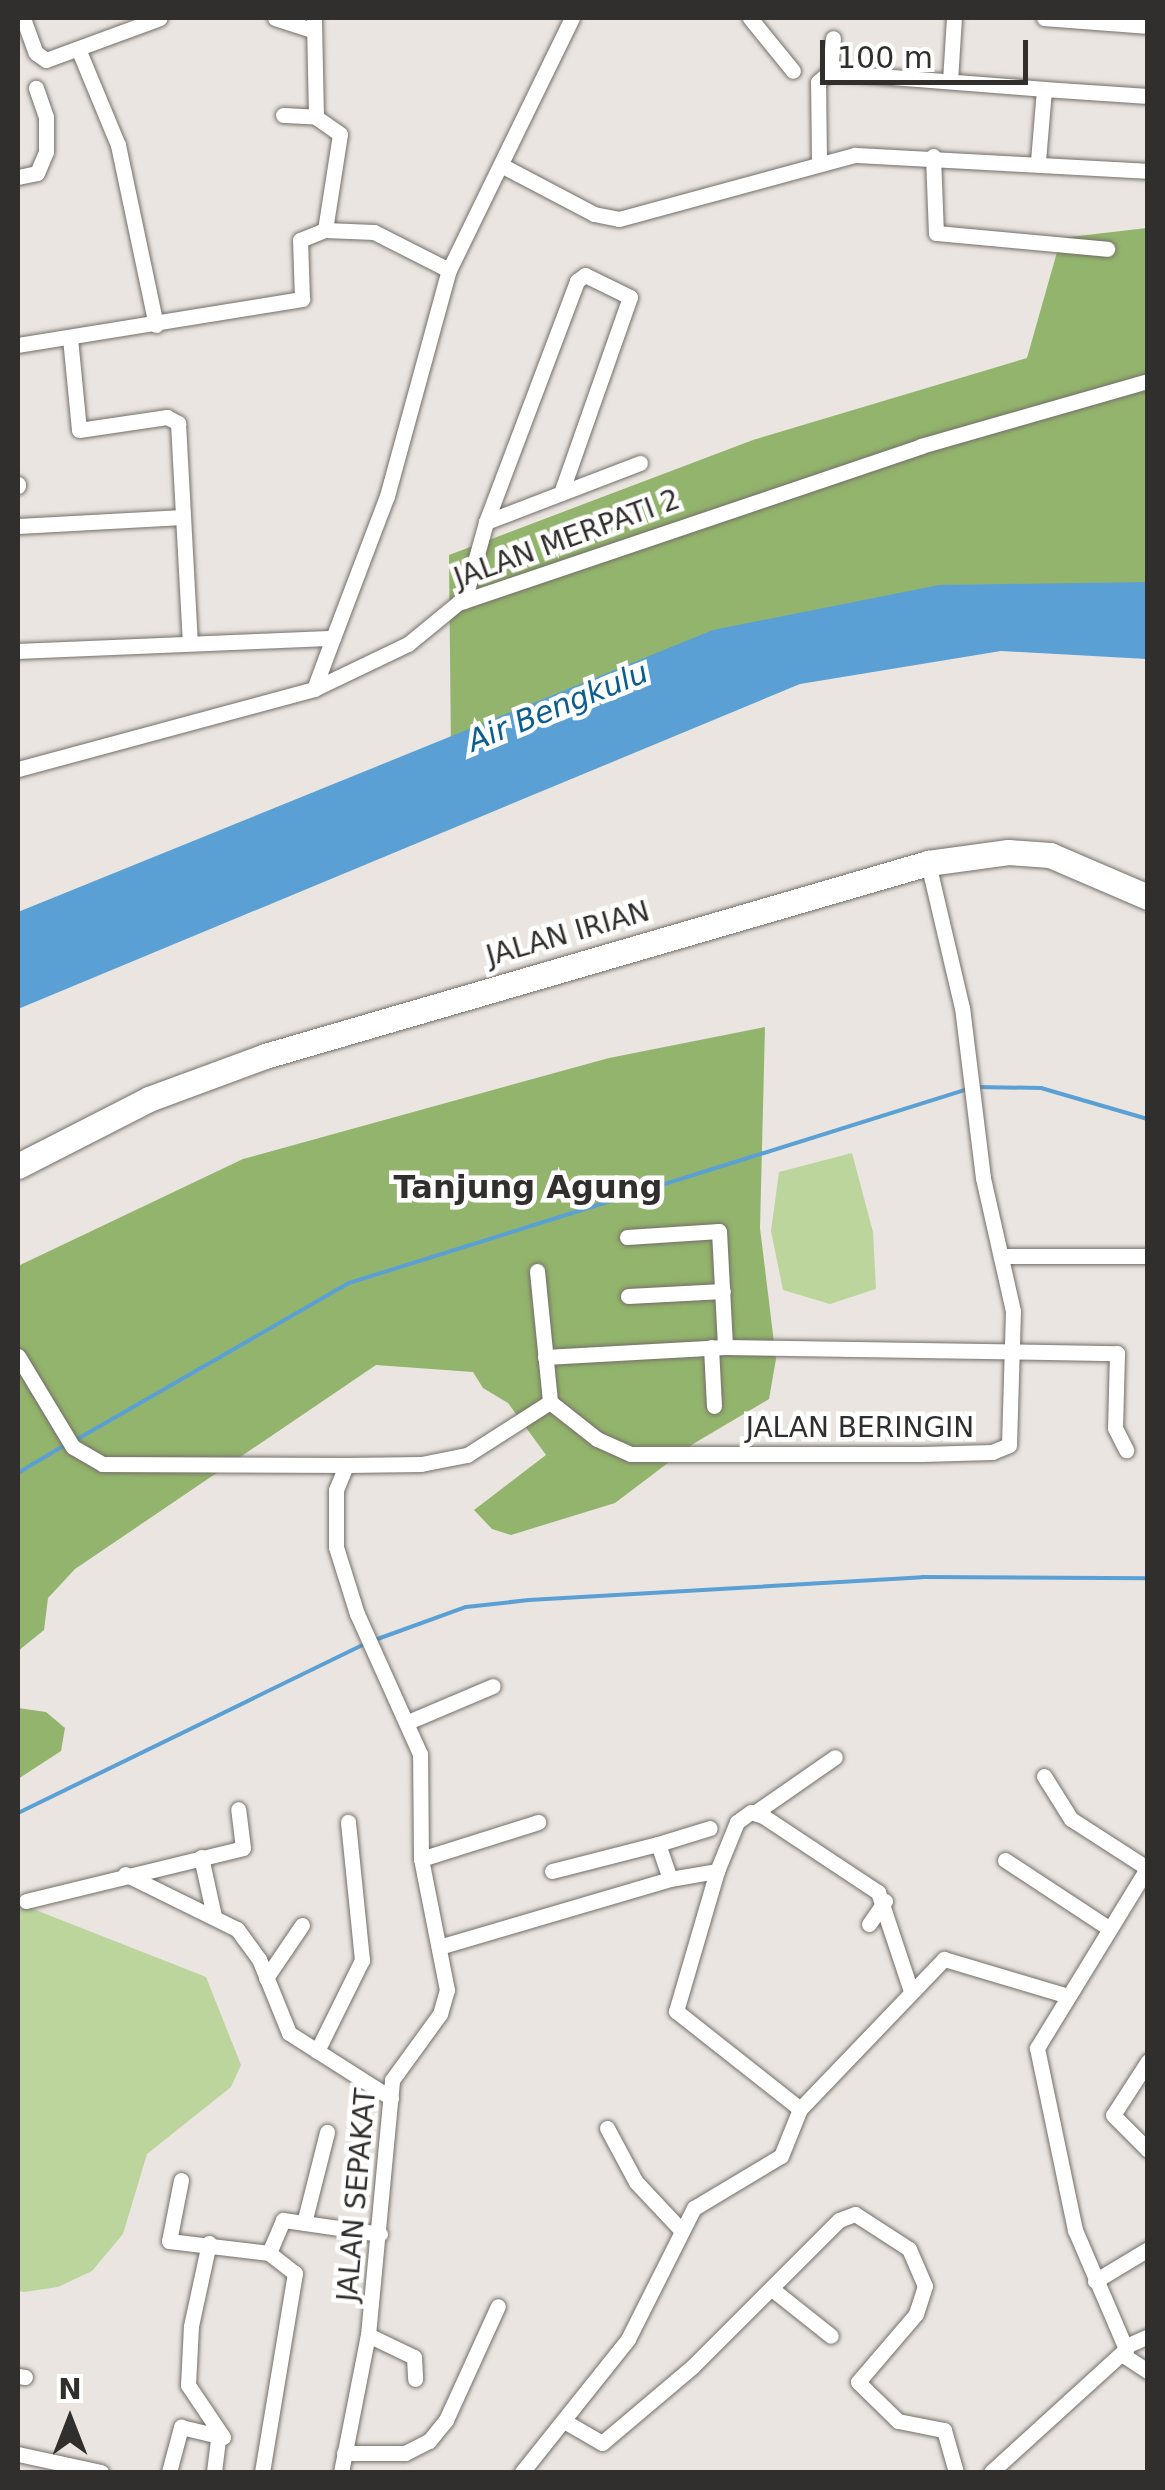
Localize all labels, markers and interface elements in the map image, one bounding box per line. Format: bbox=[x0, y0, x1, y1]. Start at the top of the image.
scale bar bbox=[825, 20, 1032, 82]
text: 100 m bbox=[837, 40, 933, 75]
street label: JALAN MERPATI 2 bbox=[450, 483, 684, 595]
water label: Air Bengkulu bbox=[462, 654, 654, 760]
street label: JALAN IRIAN bbox=[483, 895, 653, 973]
district label: Tanjung Agung bbox=[394, 1168, 662, 1206]
street label: JALAN BERINGIN bbox=[746, 1411, 974, 1445]
street label: JALAN SEPAKAT bbox=[331, 2087, 383, 2303]
north arrow bbox=[20, 2370, 120, 2470]
text: N bbox=[58, 2373, 82, 2406]

